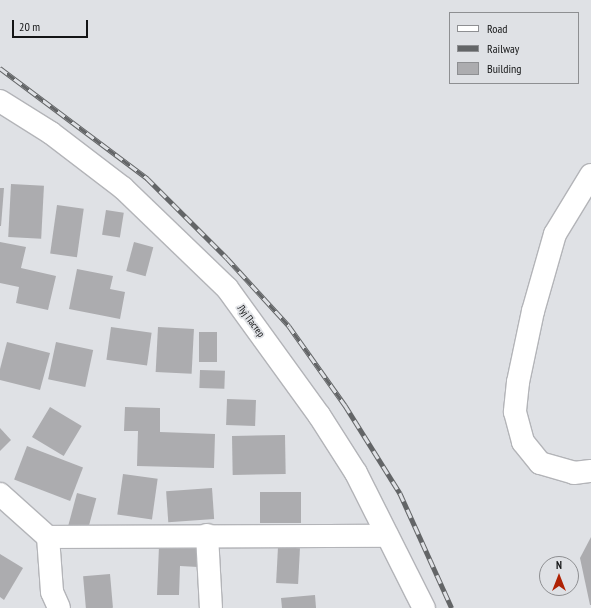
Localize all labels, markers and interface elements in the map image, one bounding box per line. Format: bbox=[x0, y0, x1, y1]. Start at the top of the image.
scale bar bbox=[14, 12, 90, 38]
legend bbox=[449, 12, 579, 84]
text: 20 m bbox=[19, 19, 40, 34]
text: Road bbox=[487, 21, 507, 36]
text: Railway bbox=[487, 41, 519, 56]
text: Building bbox=[487, 61, 522, 76]
street label: Луј Пастер bbox=[235, 302, 267, 340]
north arrow bbox=[539, 556, 579, 596]
text: N bbox=[556, 558, 562, 572]

